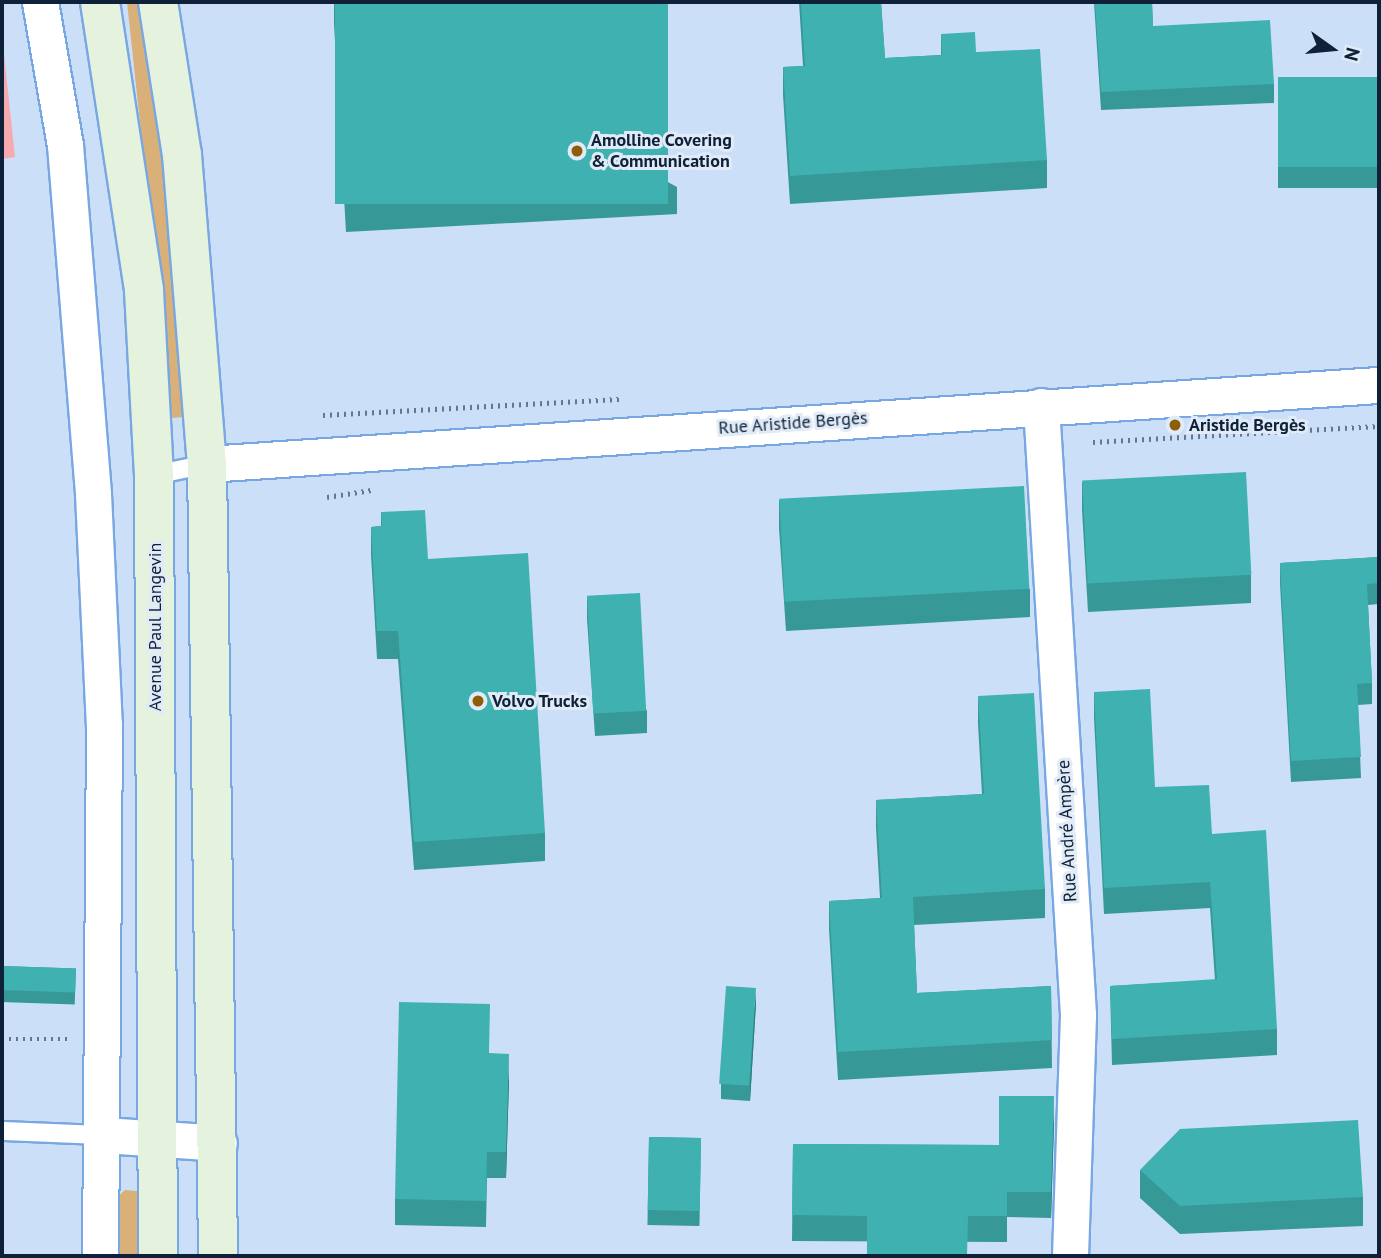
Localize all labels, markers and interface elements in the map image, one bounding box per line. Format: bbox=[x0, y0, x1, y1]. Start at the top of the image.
north arrow bbox=[1297, 14, 1367, 84]
text: N bbox=[1339, 45, 1365, 64]
place label: Amolline Covering & Communication bbox=[591, 130, 732, 172]
marker: Amolline Covering & Communication bbox=[569, 143, 585, 159]
street label: Rue Aristide Bergès bbox=[717, 407, 869, 439]
place label: Aristide Bergès bbox=[1189, 414, 1306, 436]
marker: Aristide Bergès bbox=[1167, 417, 1183, 433]
street label: Avenue Paul Langevin bbox=[144, 543, 166, 711]
place label: Volvo Trucks bbox=[492, 690, 588, 712]
marker: Volvo Trucks bbox=[470, 693, 486, 709]
street label: Rue André Ampère bbox=[1052, 759, 1082, 903]

